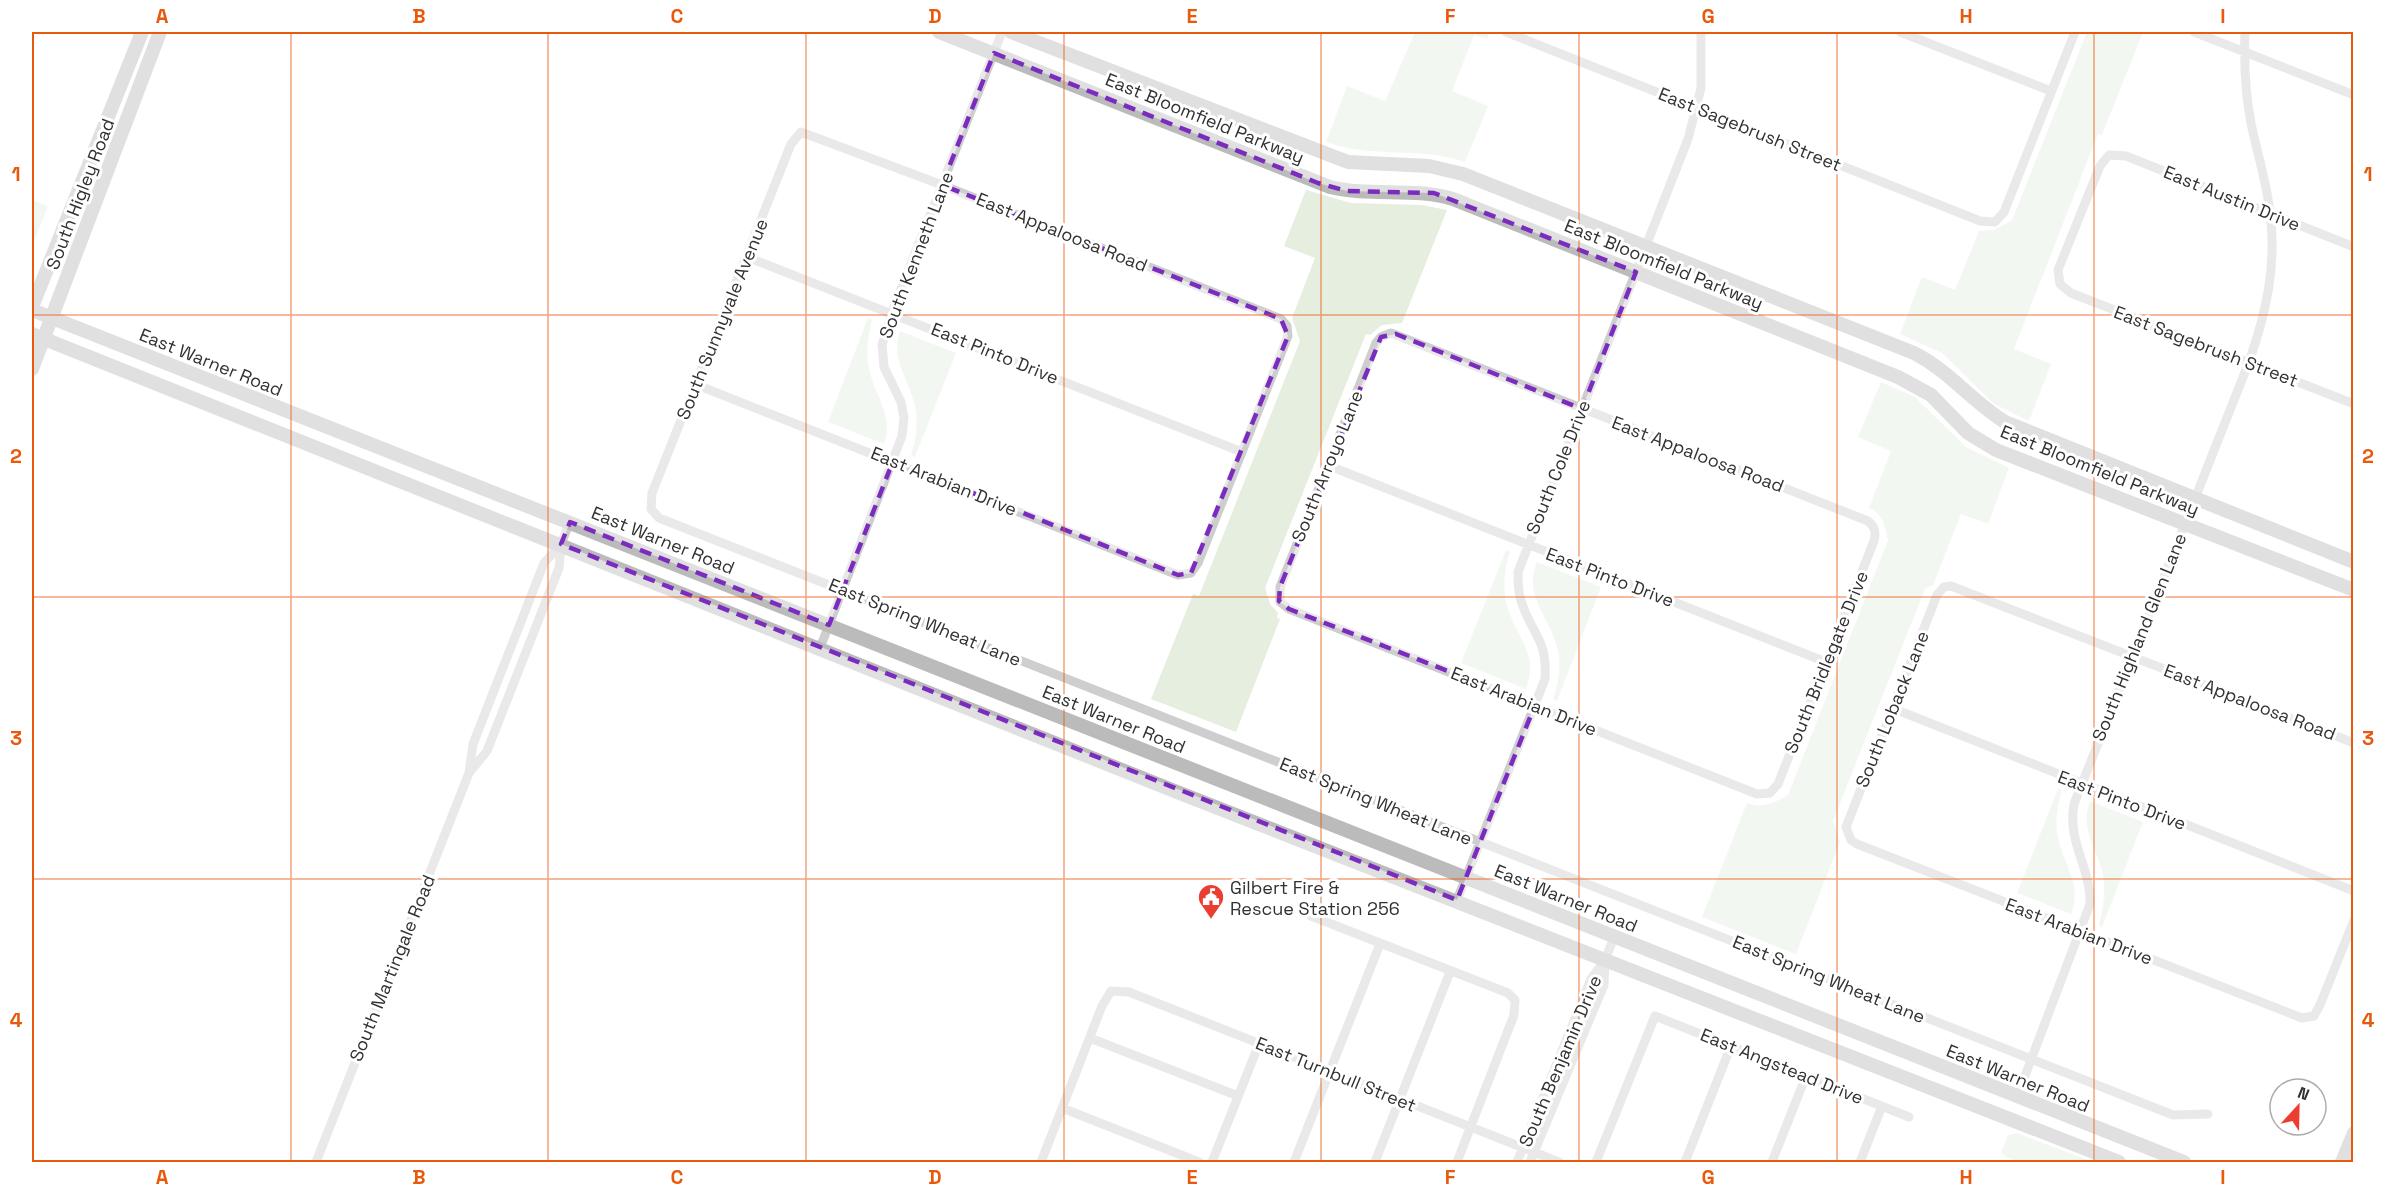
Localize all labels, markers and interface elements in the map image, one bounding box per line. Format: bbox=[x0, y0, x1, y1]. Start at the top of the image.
text: A bbox=[156, 3, 169, 29]
text: B bbox=[412, 3, 426, 29]
text: C bbox=[671, 3, 684, 29]
text: D bbox=[928, 3, 942, 29]
text: E bbox=[1186, 3, 1198, 29]
text: F bbox=[1445, 3, 1456, 29]
text: G bbox=[1701, 3, 1715, 29]
text: H bbox=[1959, 3, 1973, 29]
text: I bbox=[2220, 3, 2226, 29]
street label: East Bloomfield Parkway bbox=[1102, 68, 1308, 168]
street label: East Sagebrush Street bbox=[1655, 82, 1845, 176]
street label: South Higley Road bbox=[41, 115, 119, 273]
street label: East Austin Drive bbox=[2160, 160, 2304, 236]
text: 1 bbox=[11, 161, 21, 187]
text: 1 bbox=[2363, 161, 2373, 187]
street label: South Kenneth Lane bbox=[874, 168, 958, 342]
street label: East Appaloosa Road bbox=[973, 187, 1151, 277]
street label: East Bloomfield Parkway bbox=[1561, 214, 1767, 314]
street label: South Sunnyvale Avenue bbox=[671, 215, 773, 423]
street label: East Sagebrush Street bbox=[2111, 300, 2301, 392]
street label: East Pinto Drive bbox=[928, 317, 1062, 389]
street label: East Warner Road bbox=[136, 323, 286, 401]
street label: South Arroyo Lane bbox=[1286, 387, 1368, 545]
street label: South Cole Drive bbox=[1521, 397, 1595, 537]
street label: East Appaloosa Road bbox=[1609, 411, 1787, 497]
street label: East Bloomfield Parkway bbox=[1997, 420, 2203, 520]
street label: East Arabian Drive bbox=[868, 441, 1020, 521]
text: 2 bbox=[10, 443, 22, 469]
text: 2 bbox=[2362, 443, 2374, 469]
street label: East Warner Road bbox=[588, 501, 738, 579]
street label: South Highland Glen Lane bbox=[2087, 530, 2191, 744]
street label: East Pinto Drive bbox=[1543, 542, 1677, 612]
street label: South Bridlegate Drive bbox=[1779, 567, 1873, 757]
street label: East Spring Wheat Lane bbox=[825, 573, 1025, 671]
street label: South Loback Lane bbox=[1850, 627, 1934, 791]
street label: East Appaloosa Road bbox=[2161, 659, 2339, 745]
street label: East Arabian Drive bbox=[1448, 661, 1600, 741]
street label: East Warner Road bbox=[1039, 680, 1189, 758]
text: 3 bbox=[10, 725, 22, 751]
text: 3 bbox=[2362, 725, 2374, 751]
street label: East Spring Wheat Lane bbox=[1276, 752, 1476, 850]
street label: East Pinto Drive bbox=[2055, 765, 2189, 835]
street label: East Warner Road bbox=[1491, 859, 1641, 937]
street label: South Martingale Road bbox=[344, 871, 440, 1065]
place label: Gilbert Fire & Rescue Station 256 bbox=[1230, 876, 1400, 920]
public building icon: Gilbert Fire & Rescue Station 256 bbox=[1196, 882, 1226, 920]
street label: East Arabian Drive bbox=[2002, 892, 2156, 970]
street label: East Spring Wheat Lane bbox=[1729, 930, 1929, 1028]
street label: South Benjamin Drive bbox=[1513, 972, 1607, 1150]
text: 4 bbox=[10, 1007, 23, 1033]
text: 4 bbox=[2362, 1007, 2375, 1033]
street label: East Angstead Drive bbox=[1697, 1023, 1867, 1109]
street label: East Turnbull Street bbox=[1252, 1031, 1420, 1117]
street label: East Warner Road bbox=[1943, 1039, 2093, 1117]
north arrow bbox=[2268, 1077, 2328, 1137]
text: N bbox=[2295, 1082, 2312, 1105]
text: A bbox=[156, 1164, 169, 1190]
text: B bbox=[412, 1164, 426, 1190]
text: C bbox=[671, 1164, 684, 1190]
text: D bbox=[928, 1164, 942, 1190]
text: E bbox=[1186, 1164, 1198, 1190]
text: F bbox=[1445, 1164, 1456, 1190]
text: G bbox=[1701, 1164, 1715, 1190]
text: H bbox=[1959, 1164, 1973, 1190]
text: I bbox=[2220, 1164, 2226, 1190]

